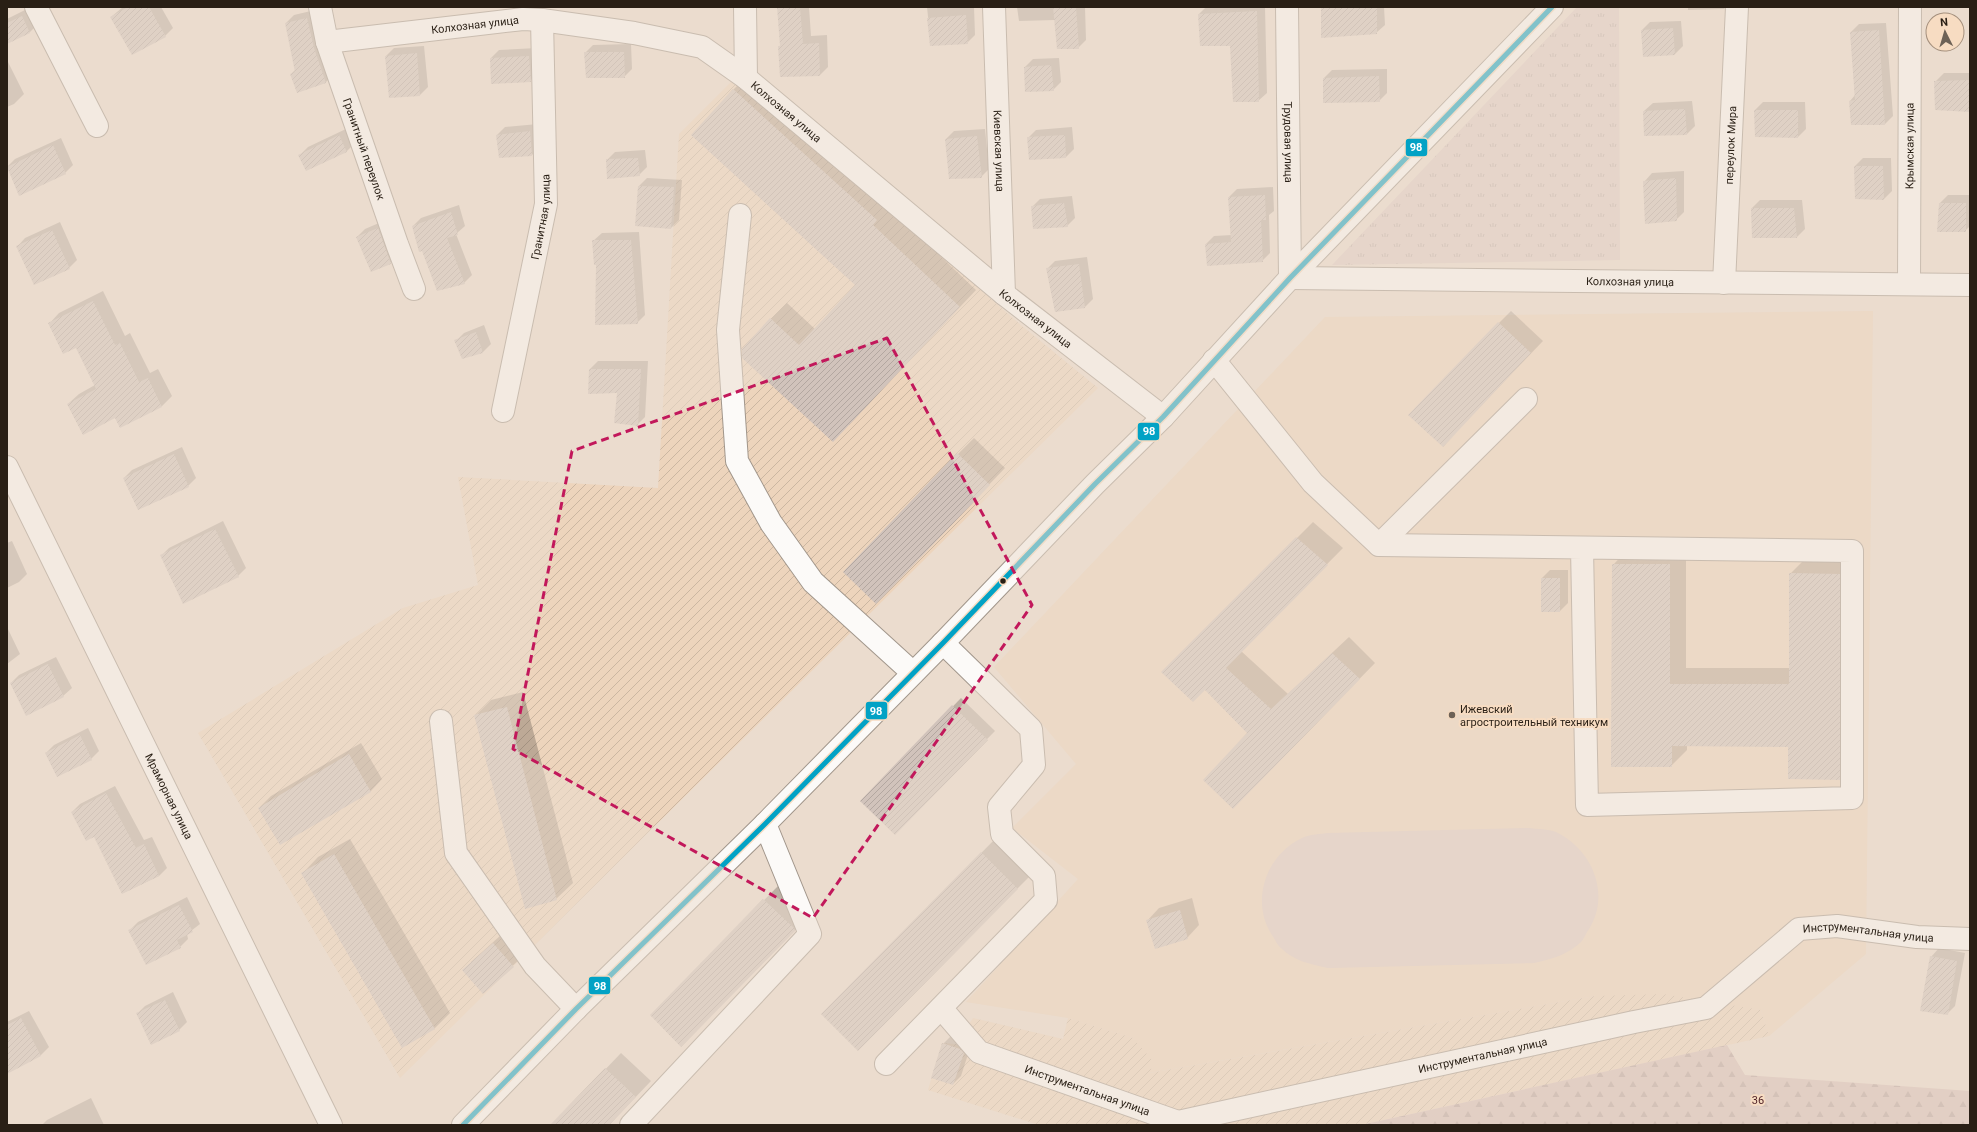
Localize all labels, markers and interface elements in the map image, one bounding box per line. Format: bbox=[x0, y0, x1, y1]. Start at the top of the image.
north arrow bbox=[1925, 12, 1965, 52]
street label: Колхозная улица bbox=[431, 14, 520, 37]
text: N bbox=[1940, 16, 1949, 29]
street label: Колхозная улица bbox=[748, 79, 824, 145]
street label: Гранитный переулок bbox=[340, 97, 387, 202]
street label: Трудовая улица bbox=[1281, 101, 1295, 183]
street label: Крымская улица bbox=[1903, 103, 1917, 189]
street label: переулок Мира bbox=[1723, 106, 1739, 185]
street label: Киевская улица bbox=[991, 110, 1006, 192]
line badge: 98 bbox=[1405, 138, 1428, 157]
text: 98 bbox=[1410, 141, 1422, 154]
street label: Гранитная улица bbox=[529, 174, 553, 261]
street label: Колхозная улица bbox=[1586, 275, 1674, 289]
street label: Колхозная улица bbox=[996, 287, 1074, 351]
line badge: 98 bbox=[1137, 422, 1160, 441]
text: 98 bbox=[1143, 425, 1155, 438]
unlabelled marker bbox=[998, 576, 1008, 586]
line badge: 98 bbox=[865, 701, 888, 720]
place label: Ижевский агростроительный техникум bbox=[1460, 703, 1608, 729]
text: 98 bbox=[870, 705, 882, 718]
marker: Ижевский агростроительный техникум bbox=[1447, 710, 1457, 720]
street label: Мраморная улица bbox=[142, 752, 195, 841]
street label: Инструментальная улица bbox=[1802, 920, 1934, 945]
line badge: 98 bbox=[588, 976, 611, 995]
text: 98 bbox=[594, 980, 606, 993]
street label: Инструментальная улица bbox=[1417, 1035, 1549, 1076]
street label: Инструментальная улица bbox=[1023, 1063, 1152, 1119]
park label: 36 bbox=[1752, 1094, 1764, 1107]

